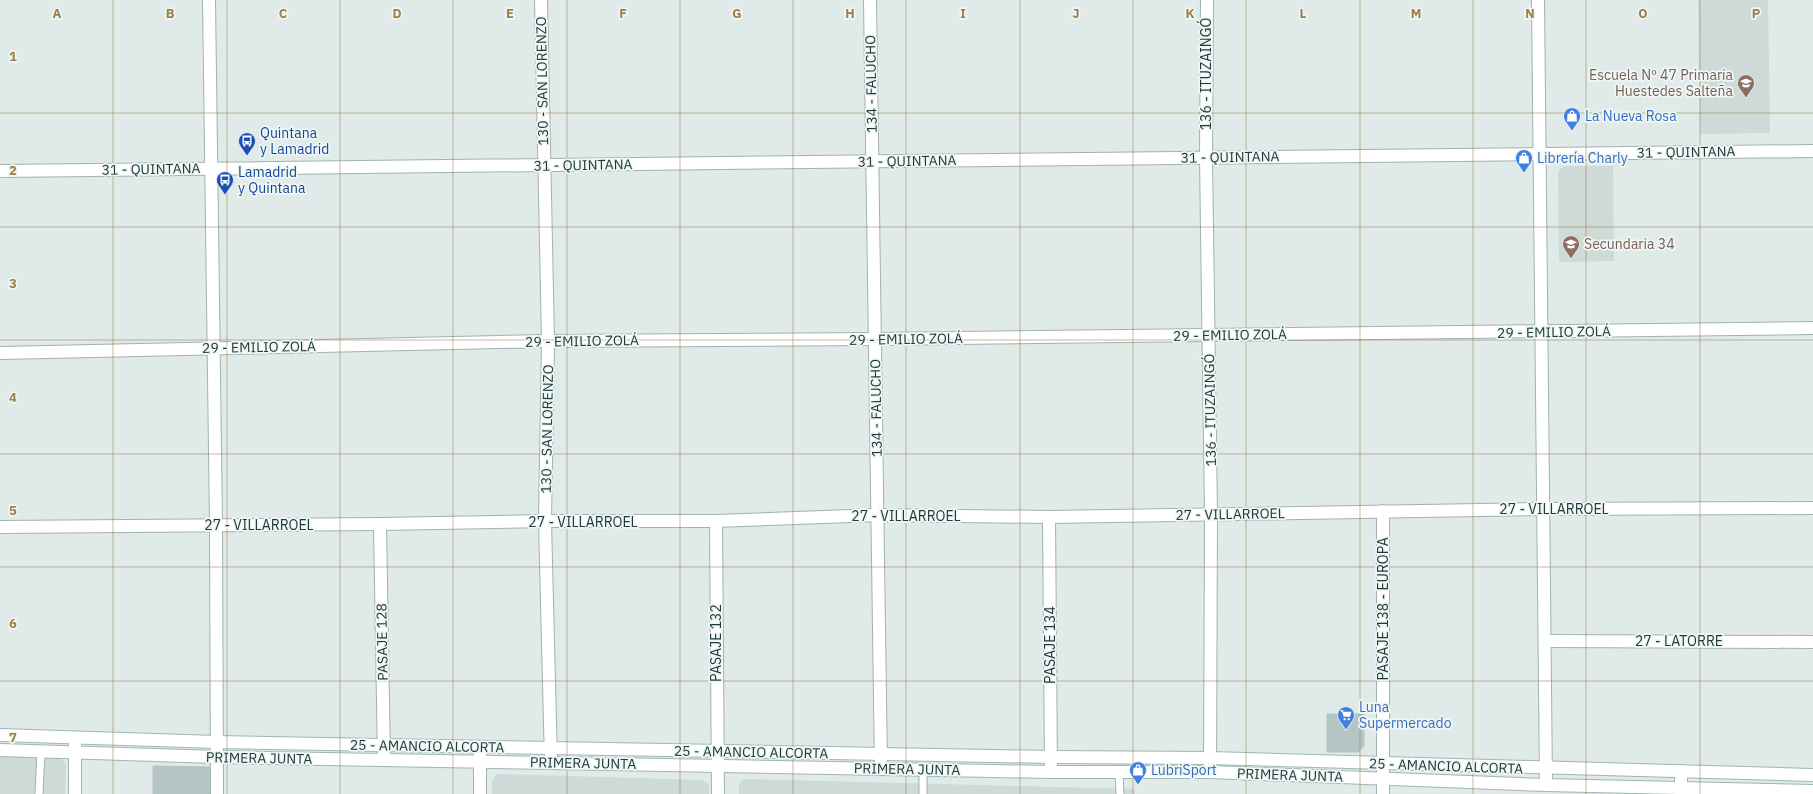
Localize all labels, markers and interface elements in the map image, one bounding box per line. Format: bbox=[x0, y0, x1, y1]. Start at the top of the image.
text: A bbox=[53, 5, 62, 22]
text: B bbox=[166, 5, 175, 22]
text: C bbox=[279, 5, 288, 22]
text: D bbox=[392, 5, 402, 22]
text: E bbox=[506, 5, 514, 22]
text: F bbox=[619, 5, 627, 22]
text: G bbox=[732, 5, 742, 22]
text: H bbox=[845, 5, 855, 22]
text: I bbox=[960, 5, 966, 22]
text: J bbox=[1072, 5, 1080, 22]
text: K bbox=[1185, 5, 1195, 22]
text: L bbox=[1300, 5, 1307, 22]
text: M bbox=[1411, 5, 1421, 22]
text: N bbox=[1525, 5, 1535, 22]
text: O bbox=[1638, 5, 1648, 22]
text: P bbox=[1752, 5, 1761, 22]
street label: 130 - SAN LORENZO bbox=[532, 16, 552, 146]
street label: 136 - ITUZAINGÓ bbox=[1196, 18, 1215, 130]
street label: 134 - FALUCHO bbox=[861, 35, 881, 133]
text: 1 bbox=[9, 48, 17, 65]
place label: Escuela Nº 47 Primaria Huestedes Salteña bbox=[1589, 66, 1734, 100]
school or university icon: Escuela Nº 47 Primaria Huestedes Salteña bbox=[1736, 73, 1756, 98]
shop icon: La Nueva Rosa bbox=[1562, 106, 1582, 131]
place label: La Nueva Rosa bbox=[1585, 107, 1677, 125]
place label: Quintana y Lamadrid bbox=[260, 124, 329, 158]
bus stop icon: Quintana y Lamadrid bbox=[237, 131, 257, 156]
street label: 31 - QUINTANA bbox=[1636, 142, 1736, 162]
street label: 31 - QUINTANA bbox=[1180, 147, 1280, 167]
shop icon: Librería Charly bbox=[1514, 148, 1534, 173]
place label: Librería Charly bbox=[1537, 149, 1628, 167]
street label: 31 - QUINTANA bbox=[857, 151, 957, 171]
street label: 31 - QUINTANA bbox=[533, 155, 633, 175]
street label: 31 - QUINTANA bbox=[101, 159, 201, 179]
text: 2 bbox=[9, 162, 17, 179]
place label: Lamadrid y Quintana bbox=[238, 163, 306, 197]
bus stop icon: Lamadrid y Quintana bbox=[215, 170, 235, 195]
school or university icon: Secundaria 34 bbox=[1561, 234, 1581, 259]
place label: Secundaria 34 bbox=[1584, 235, 1675, 253]
text: 3 bbox=[9, 275, 17, 292]
street label: 29 - EMILIO ZOLÁ bbox=[1497, 321, 1611, 342]
street label: 29 - EMILIO ZOLÁ bbox=[1173, 324, 1287, 345]
street label: 29 - EMILIO ZOLÁ bbox=[849, 328, 963, 349]
street label: 29 - EMILIO ZOLÁ bbox=[525, 330, 639, 351]
street label: 29 - EMILIO ZOLÁ bbox=[202, 336, 316, 357]
street label: 136 - ITUZAINGÓ bbox=[1199, 353, 1220, 466]
street label: 134 - FALUCHO bbox=[866, 359, 886, 457]
street label: 130 - SAN LORENZO bbox=[537, 364, 557, 494]
text: 4 bbox=[9, 389, 17, 406]
street label: 27 - VILLARROEL bbox=[1499, 500, 1609, 518]
text: 5 bbox=[9, 502, 17, 519]
street label: 27 - VILLARROEL bbox=[1175, 504, 1285, 524]
street label: 27 - VILLARROEL bbox=[851, 507, 961, 525]
street label: 27 - VILLARROEL bbox=[528, 513, 638, 531]
street label: 27 - VILLARROEL bbox=[204, 516, 314, 534]
street label: PASAJE 138 - EUROPA bbox=[1374, 537, 1392, 681]
street label: PASAJE 128 bbox=[372, 603, 392, 681]
street label: PASAJE 132 bbox=[707, 604, 725, 682]
street label: PASAJE 134 bbox=[1041, 606, 1059, 684]
text: 6 bbox=[9, 615, 17, 632]
street label: 27 - LATORRE bbox=[1635, 632, 1723, 650]
place label: Luna Supermercado bbox=[1359, 698, 1452, 732]
supermarket icon: Luna Supermercado bbox=[1336, 705, 1356, 730]
text: 7 bbox=[9, 729, 17, 746]
street label: 25 - AMANCIO ALCORTA bbox=[350, 736, 504, 756]
street label: 25 - AMANCIO ALCORTA bbox=[674, 742, 828, 762]
street label: PRIMERA JUNTA bbox=[206, 748, 312, 768]
street label: PRIMERA JUNTA bbox=[530, 753, 636, 773]
street label: 25 - AMANCIO ALCORTA bbox=[1369, 754, 1523, 778]
street label: PRIMERA JUNTA bbox=[854, 759, 960, 779]
shop icon: LubriSport bbox=[1128, 760, 1148, 785]
place label: LubriSport bbox=[1151, 761, 1217, 779]
street label: PRIMERA JUNTA bbox=[1237, 764, 1344, 786]

